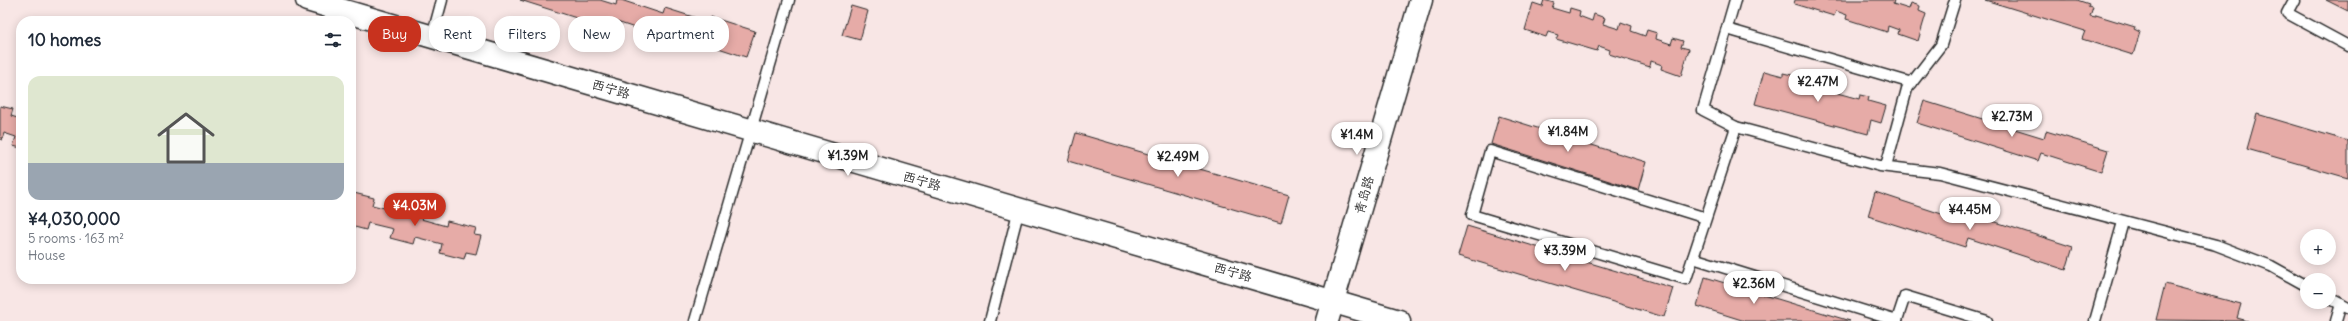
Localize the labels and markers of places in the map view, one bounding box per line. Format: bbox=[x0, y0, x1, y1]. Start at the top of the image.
pin: ¥2.47M bbox=[1785, 69, 1851, 103]
pin: ¥2.73M bbox=[1979, 104, 2045, 138]
pin: ¥1.84M bbox=[1535, 119, 1601, 153]
pin: ¥1.4M bbox=[1329, 122, 1385, 156]
pin: ¥1.39M bbox=[815, 143, 881, 177]
pin: ¥2.49M bbox=[1145, 144, 1211, 178]
pin: ¥4.03M bbox=[382, 193, 448, 227]
pin: ¥4.45M bbox=[1937, 197, 2003, 231]
pin: ¥3.39M bbox=[1532, 238, 1598, 272]
pin: ¥2.36M bbox=[1721, 271, 1787, 305]

